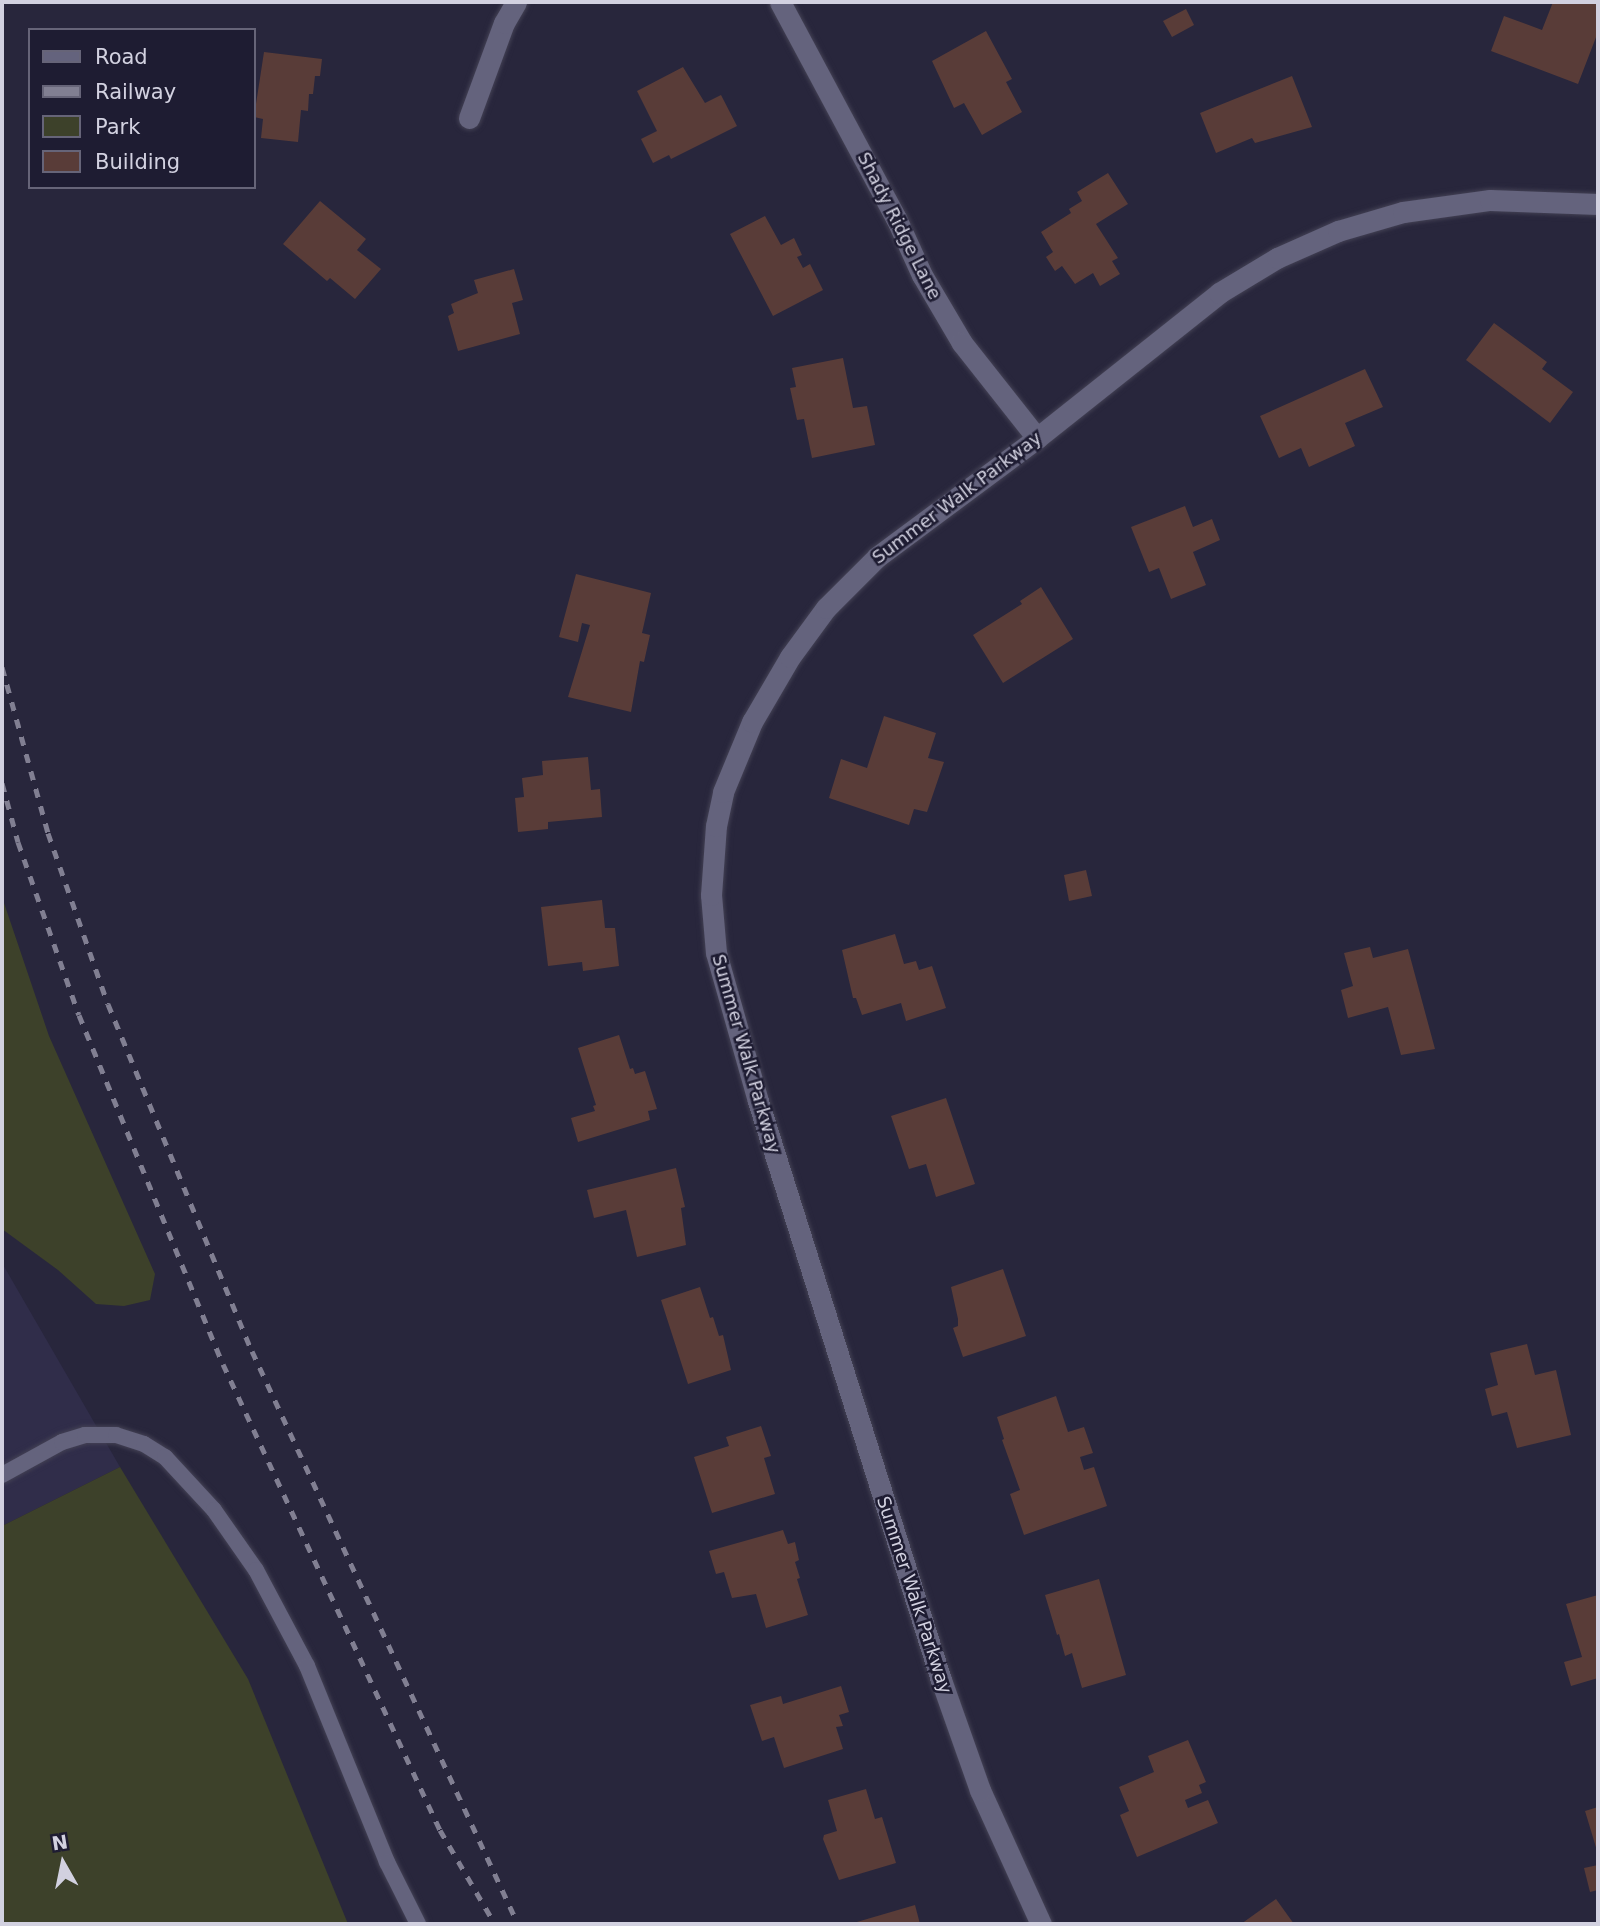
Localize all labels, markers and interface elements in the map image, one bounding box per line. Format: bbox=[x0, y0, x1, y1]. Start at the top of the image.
legend bbox=[28, 28, 256, 189]
text: Road bbox=[95, 45, 148, 69]
text: Railway bbox=[95, 80, 176, 104]
text: Park bbox=[95, 115, 140, 139]
street label: Shady Ridge Lane bbox=[853, 149, 945, 303]
text: Building bbox=[95, 150, 180, 174]
street label: Summer Walk Parkway bbox=[868, 427, 1046, 569]
street label: Summer Walk Parkway bbox=[707, 952, 785, 1156]
street label: Summer Walk Parkway bbox=[872, 1494, 956, 1696]
north arrow bbox=[28, 1828, 98, 1898]
text: N bbox=[50, 1830, 69, 1854]

